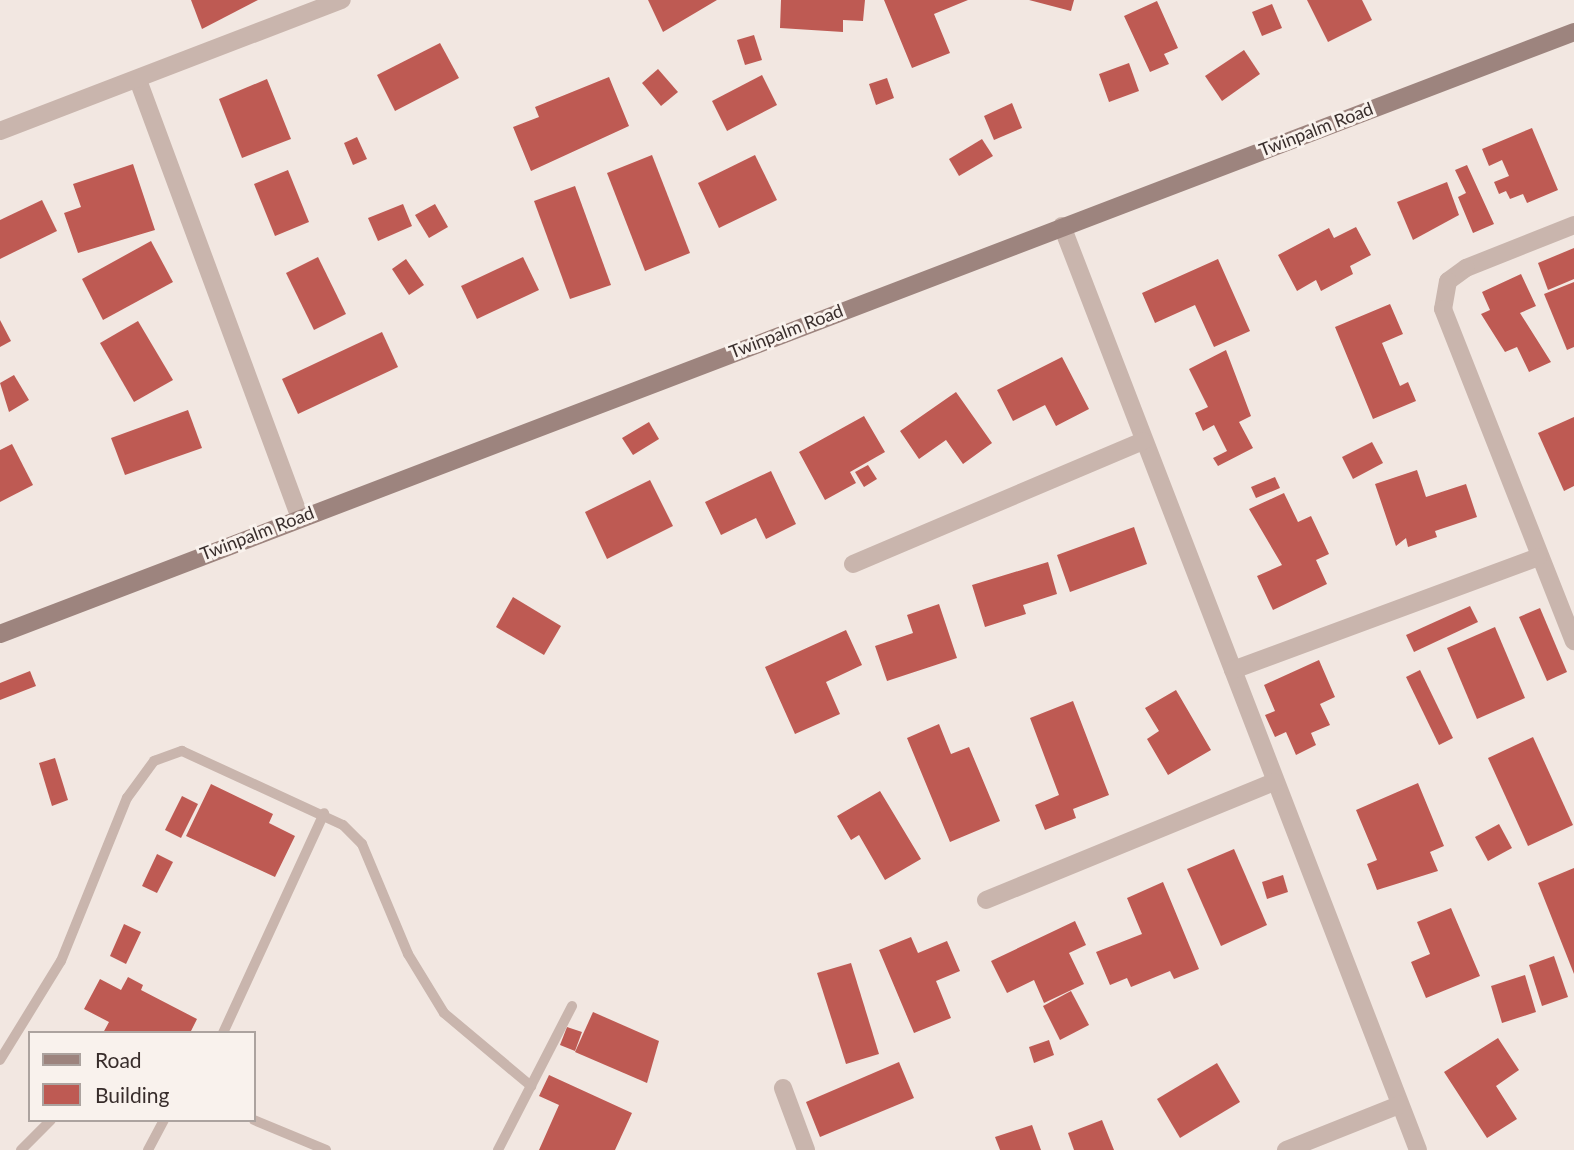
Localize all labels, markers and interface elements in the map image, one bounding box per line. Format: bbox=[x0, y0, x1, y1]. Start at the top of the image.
street label: Twinpalm Road bbox=[1256, 97, 1376, 161]
street label: Twinpalm Road bbox=[726, 299, 846, 363]
street label: Twinpalm Road bbox=[197, 501, 317, 565]
legend bbox=[28, 1031, 256, 1122]
text: Road bbox=[95, 1047, 142, 1072]
text: Building bbox=[95, 1082, 170, 1107]

